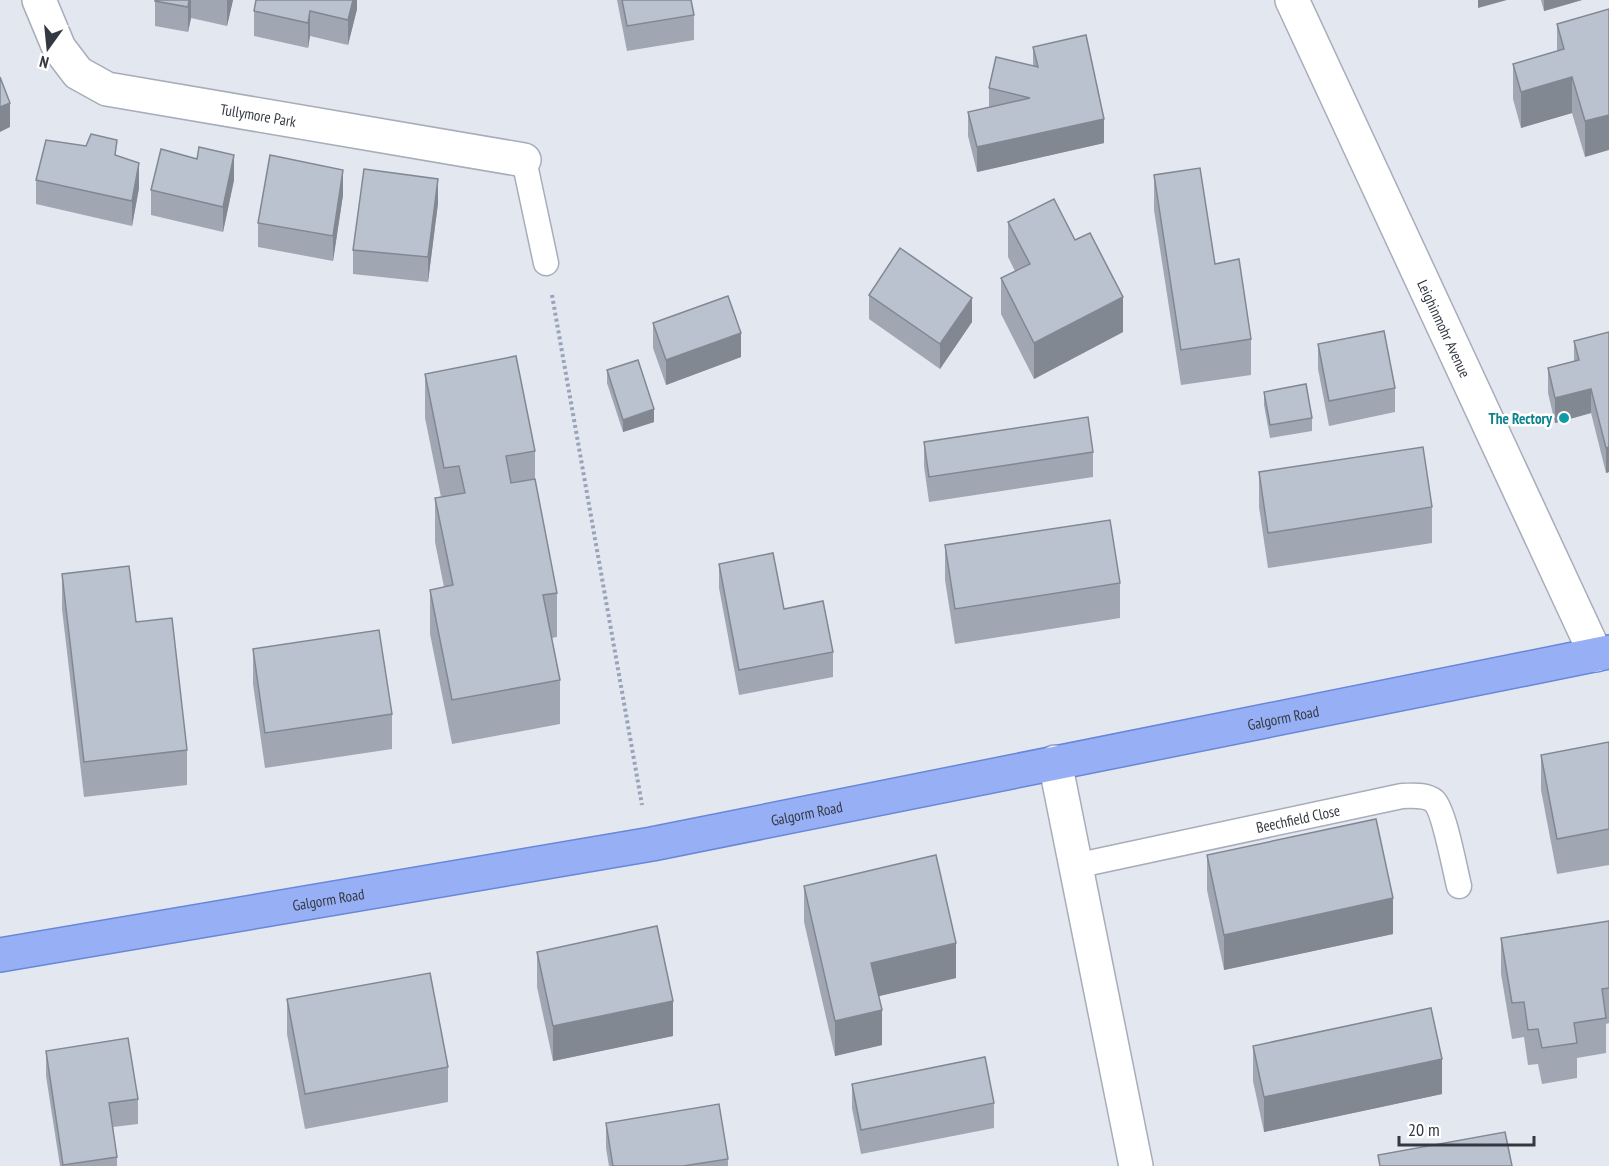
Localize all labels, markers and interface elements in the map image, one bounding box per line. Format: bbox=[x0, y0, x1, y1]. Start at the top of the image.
north arrow bbox=[18, 18, 78, 78]
text: N bbox=[37, 52, 51, 73]
street label: Tullymore Park bbox=[219, 99, 298, 131]
street label: Leighinmohr Avenue bbox=[1414, 276, 1475, 380]
place label: The Rectory bbox=[1489, 409, 1553, 428]
marker: The Rectory bbox=[1557, 411, 1571, 425]
street label: Galgorm Road bbox=[1246, 701, 1320, 734]
street label: Galgorm Road bbox=[769, 797, 844, 829]
street label: Beechfield Close bbox=[1254, 800, 1342, 836]
street label: Galgorm Road bbox=[291, 884, 366, 915]
scale bar bbox=[1399, 1109, 1534, 1147]
text: 20 m bbox=[1408, 1118, 1440, 1141]

